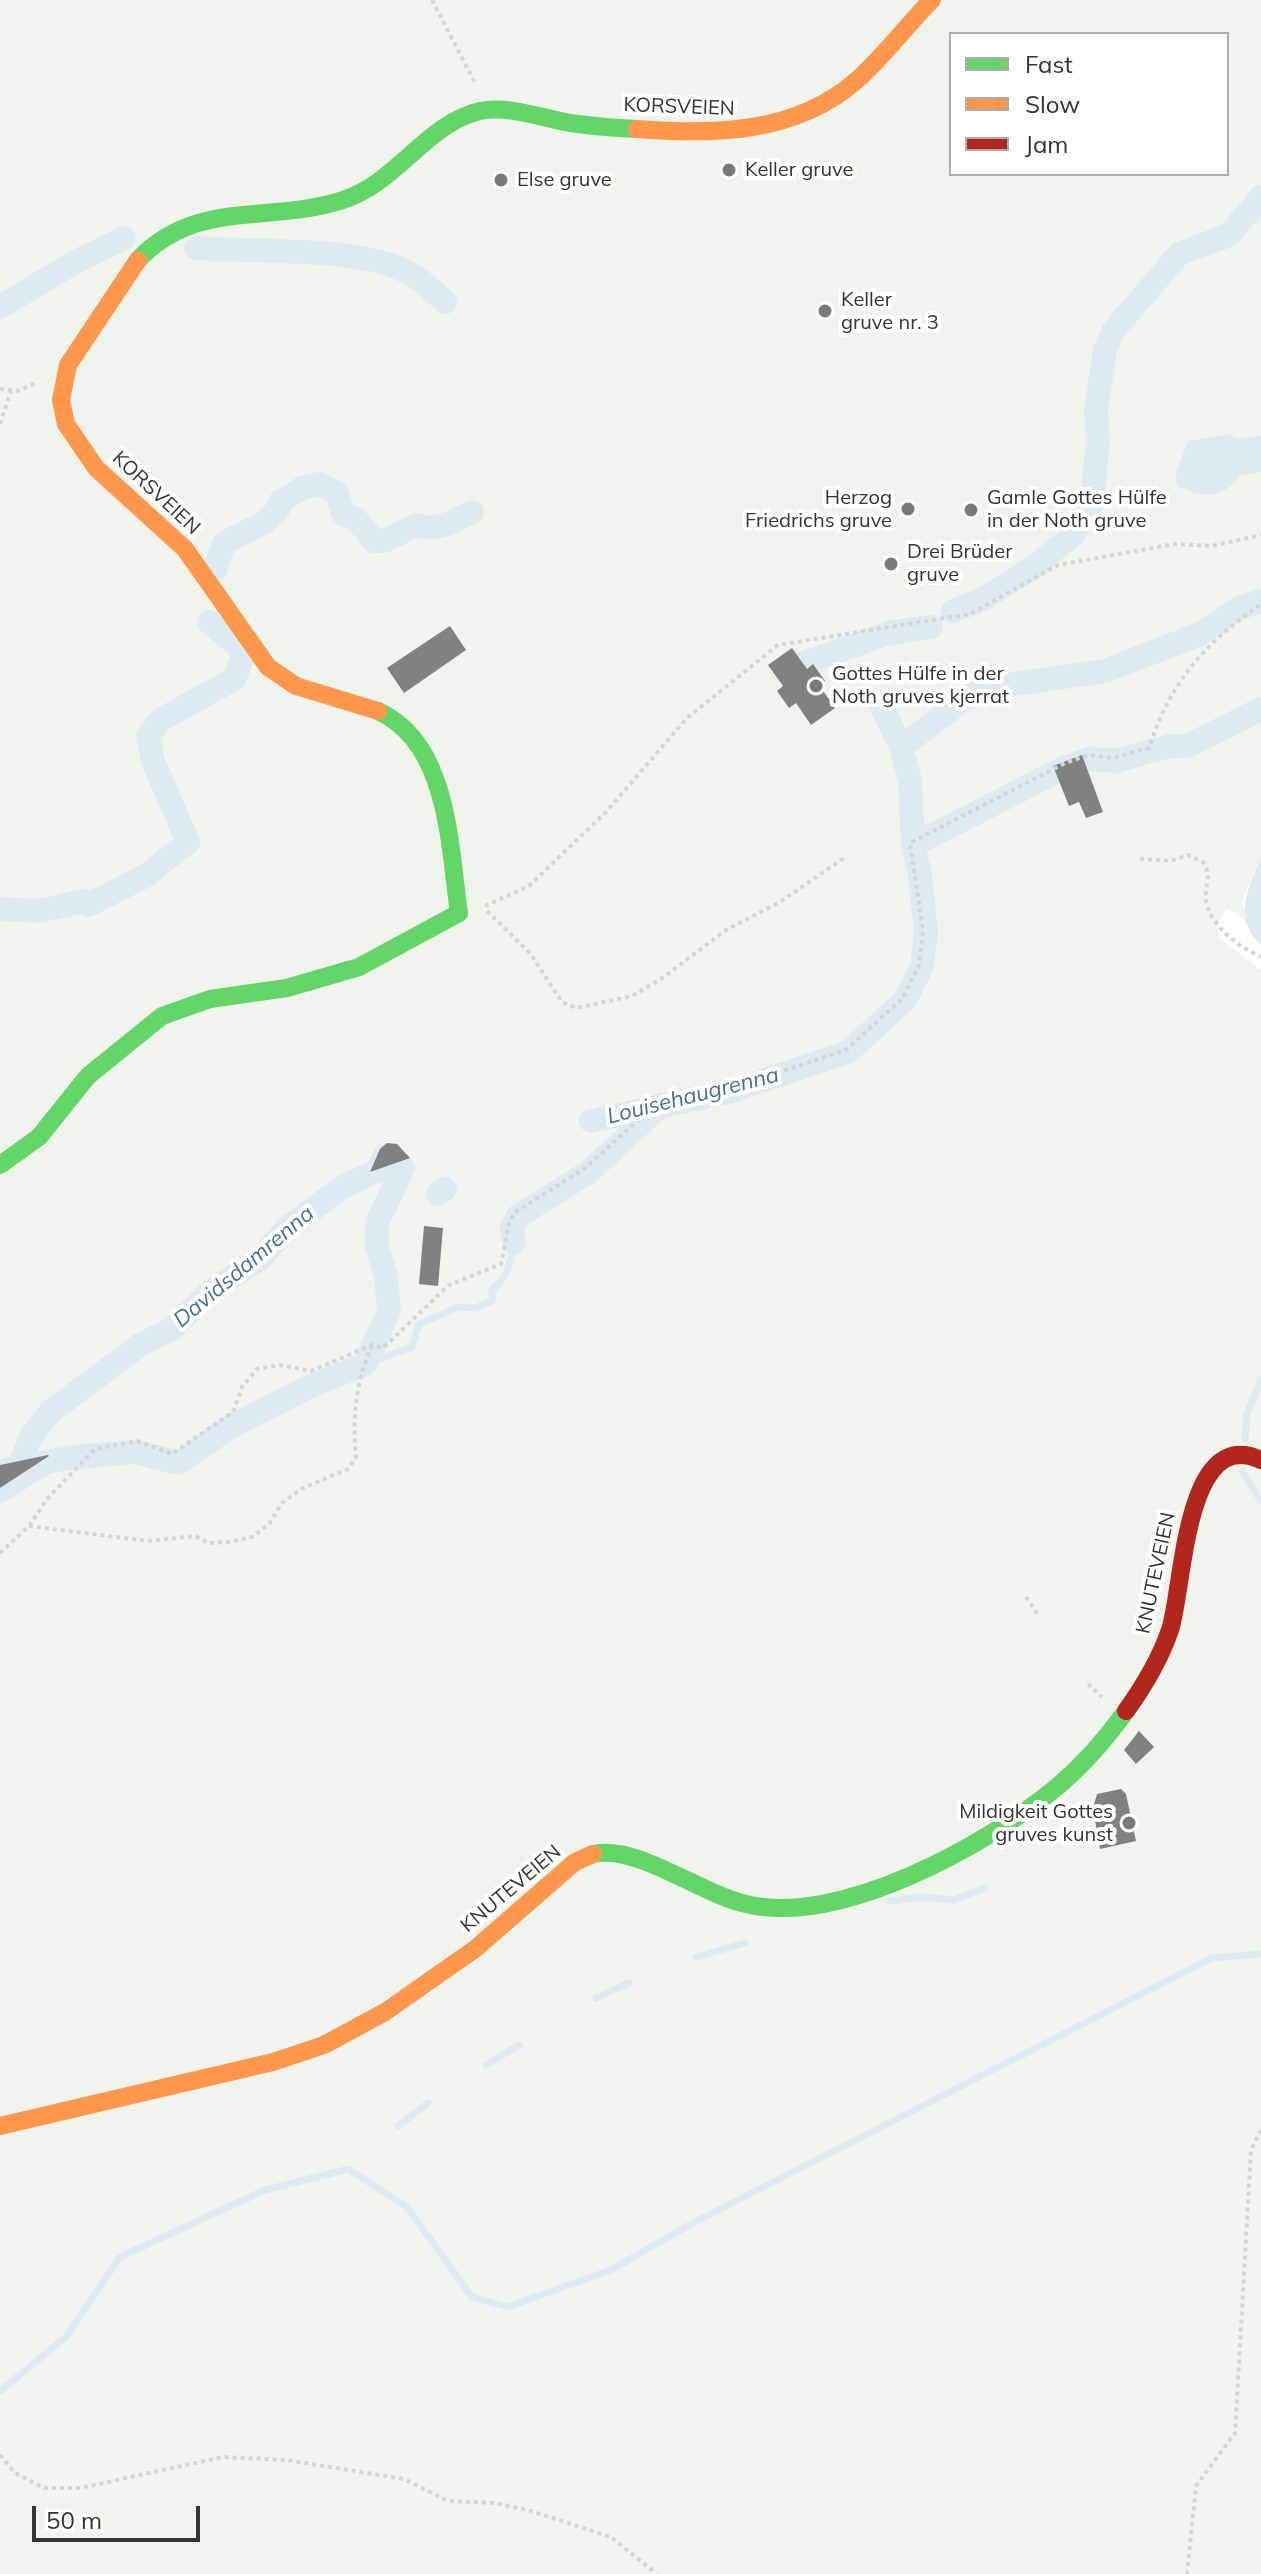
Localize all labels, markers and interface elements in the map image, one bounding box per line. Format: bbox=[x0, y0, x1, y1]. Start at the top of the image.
legend bbox=[949, 32, 1229, 176]
text: Fast bbox=[1025, 49, 1073, 79]
text: Slow bbox=[1025, 89, 1080, 119]
street label: KORSVEIEN bbox=[623, 93, 735, 121]
text: Jam bbox=[1025, 129, 1068, 159]
place label: Keller gruve bbox=[745, 158, 853, 182]
marker: Keller gruve bbox=[720, 161, 738, 179]
place label: Else gruve bbox=[517, 168, 612, 192]
marker: Else gruve bbox=[492, 171, 510, 189]
place label: Keller gruve nr. 3 bbox=[841, 288, 939, 335]
marker: Keller gruve nr. 3 bbox=[816, 302, 834, 320]
street label: KORSVEIEN bbox=[107, 446, 205, 540]
place label: Herzog Friedrichs gruve bbox=[745, 486, 892, 533]
place label: Gamle Gottes Hülfe in der Noth gruve bbox=[987, 486, 1167, 533]
marker: Herzog Friedrichs gruve bbox=[899, 500, 917, 518]
marker: Gamle Gottes Hülfe in der Noth gruve bbox=[962, 501, 980, 519]
place label: Drei Brüder gruve bbox=[907, 540, 1012, 587]
marker: Drei Brüder gruve bbox=[882, 555, 900, 573]
place label: Gottes Hülfe in der Noth gruves kjerrat bbox=[832, 662, 1009, 709]
marker: Gottes Hülfe in der Noth gruves kjerrat bbox=[807, 677, 825, 695]
water label: Louisehaugrenna bbox=[604, 1062, 782, 1130]
water label: Davidsdamrenna bbox=[168, 1201, 320, 1333]
street label: KNUTEVEIEN bbox=[1131, 1510, 1181, 1636]
place label: Mildigkeit Gottes gruves kunst bbox=[959, 1800, 1113, 1847]
marker: Mildigkeit Gottes gruves kunst bbox=[1120, 1814, 1138, 1832]
street label: KNUTEVEIEN bbox=[456, 1840, 566, 1938]
scale bar bbox=[36, 2490, 204, 2540]
text: 50 m bbox=[46, 2505, 102, 2535]

